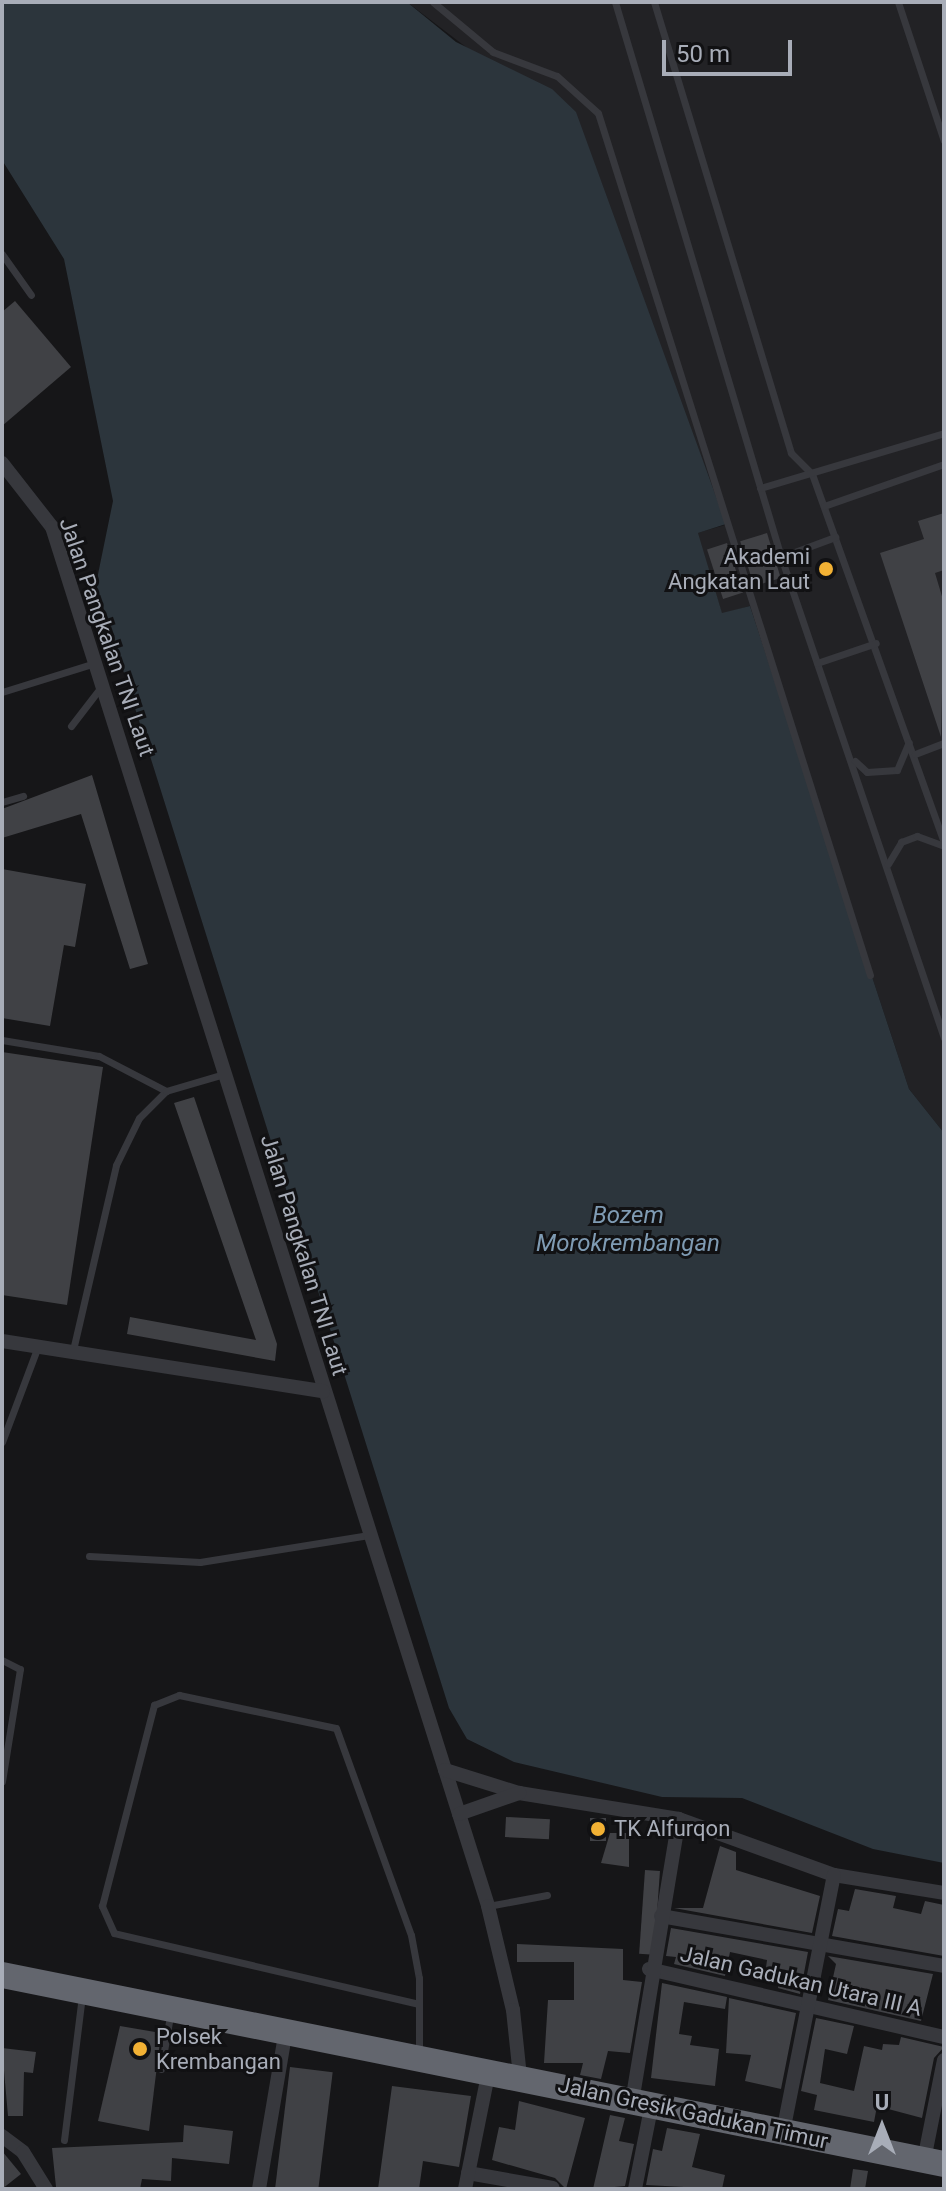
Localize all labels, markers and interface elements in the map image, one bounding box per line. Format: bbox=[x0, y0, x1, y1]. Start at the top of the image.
scale bar bbox=[666, 24, 796, 74]
text: 50 m bbox=[676, 40, 730, 68]
street label: Jalan Pangkalan TNI Laut bbox=[54, 514, 160, 760]
place label: Akademi Angkatan Laut bbox=[668, 543, 810, 594]
marker: Akademi Angkatan Laut bbox=[817, 560, 835, 578]
street label: Jalan Pangkalan TNI Laut bbox=[255, 1131, 353, 1379]
water label: Bozem Morokrembangan bbox=[536, 1202, 720, 1258]
place label: TK Alfurqon bbox=[614, 1816, 730, 1842]
marker: TK Alfurqon bbox=[589, 1820, 607, 1838]
street label: Jalan Gadukan Utara III A bbox=[678, 1940, 924, 2022]
place label: Polsek Krembangan bbox=[156, 2023, 281, 2074]
marker: Polsek Krembangan bbox=[131, 2040, 149, 2058]
street label: Jalan Gresik Gadukan Timur bbox=[555, 2071, 831, 2155]
north arrow bbox=[842, 2087, 922, 2167]
text: U bbox=[875, 2090, 889, 2115]

